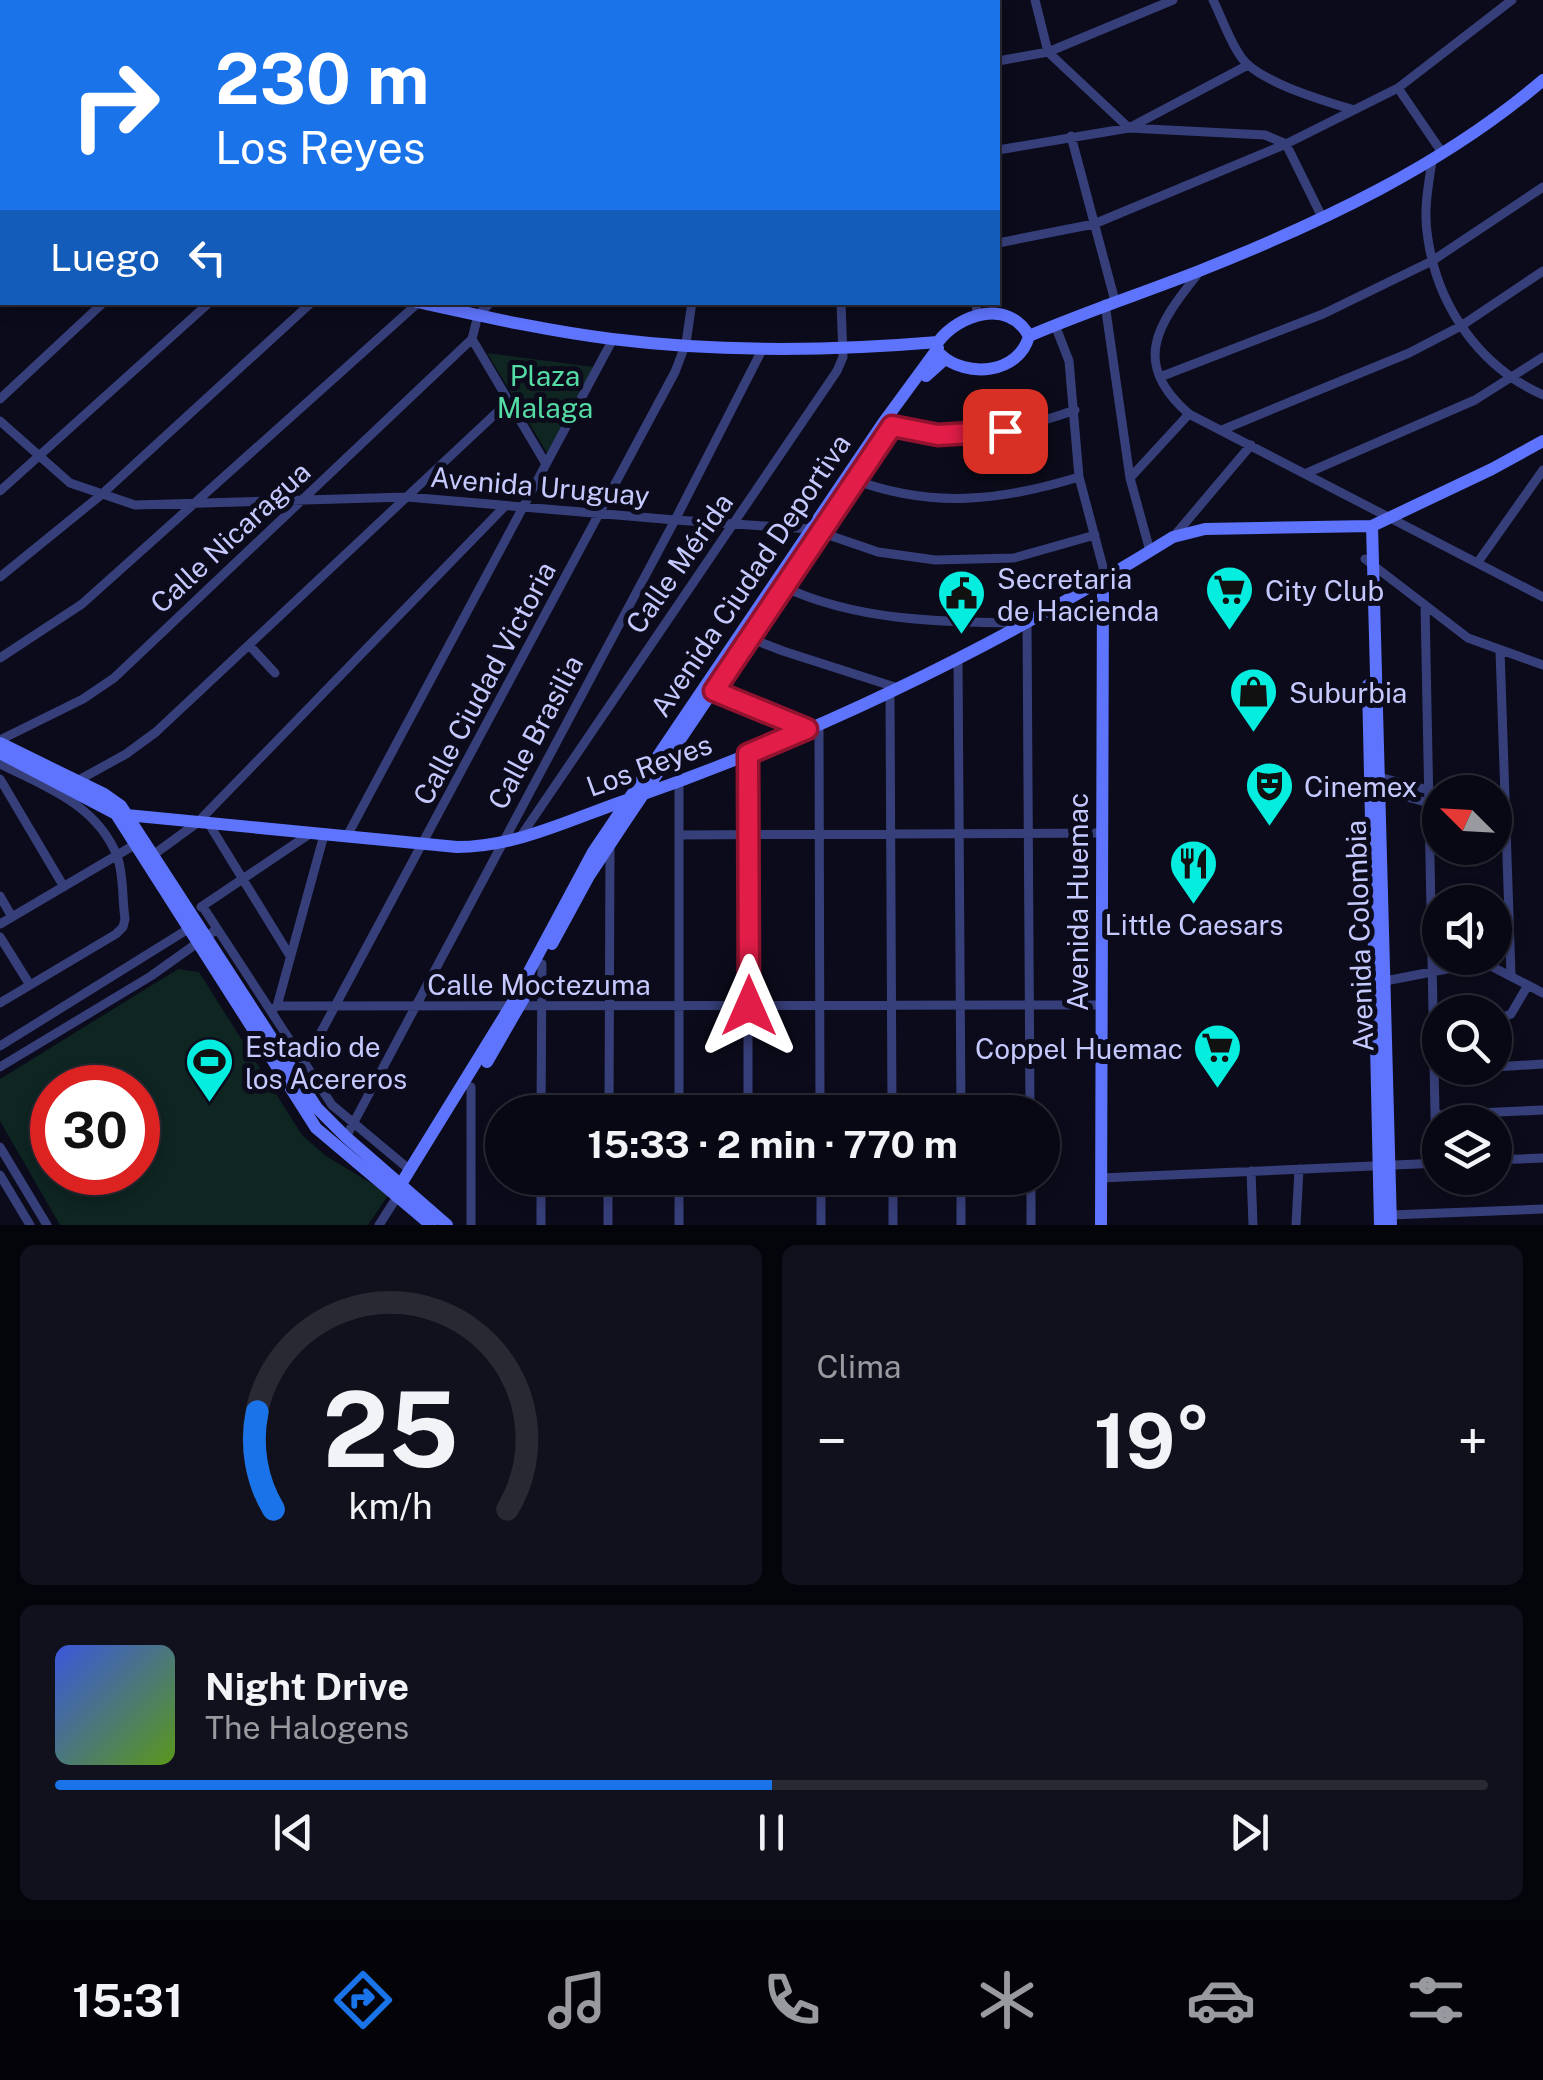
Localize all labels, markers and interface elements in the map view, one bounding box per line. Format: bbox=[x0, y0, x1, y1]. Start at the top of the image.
text: 230 m bbox=[215, 37, 429, 120]
icon: right bbox=[50, 40, 180, 170]
text: Los Reyes bbox=[215, 121, 426, 174]
icon: left bbox=[180, 230, 235, 285]
text: Luego bbox=[50, 235, 160, 280]
park label: Plaza Malaga bbox=[497, 359, 593, 424]
pin bbox=[963, 389, 1048, 474]
icon: arrive bbox=[978, 404, 1033, 459]
street label: Avenida Ciudad Deportiva bbox=[643, 428, 857, 722]
street label: Calle Nicaragua bbox=[143, 455, 317, 619]
street label: Avenida Uruguay bbox=[429, 460, 651, 512]
street label: Calle Mérida bbox=[619, 487, 739, 639]
street label: Calle Ciudad Victoria bbox=[406, 556, 562, 810]
place label: Secretaria de Hacienda bbox=[997, 562, 1159, 627]
supermarket icon: City Club bbox=[1204, 564, 1256, 632]
public building icon: Secretaria de Hacienda bbox=[936, 568, 988, 636]
place label: City Club bbox=[1265, 574, 1384, 607]
street label: Calle Brasilia bbox=[481, 649, 589, 815]
shop icon: Suburbia bbox=[1228, 666, 1280, 734]
place label: Suburbia bbox=[1289, 676, 1407, 709]
street label: Los Reyes bbox=[582, 727, 716, 803]
theatre icon: Cinemex bbox=[1243, 760, 1295, 828]
place label: Cinemex bbox=[1304, 770, 1417, 803]
north arrow bbox=[1422, 775, 1512, 865]
map controls bbox=[1422, 775, 1512, 1195]
street label: Avenida Huemac bbox=[1061, 793, 1094, 1011]
street label: Avenida Colombia bbox=[1338, 819, 1380, 1053]
restaurant icon: Little Caesars bbox=[1168, 838, 1220, 906]
button: sound bbox=[1422, 885, 1512, 975]
place label: Little Caesars bbox=[1105, 908, 1283, 941]
position arrow bbox=[697, 954, 801, 1058]
street label: Calle Moctezuma bbox=[427, 968, 651, 1001]
button: search bbox=[1422, 995, 1512, 1085]
supermarket icon: Coppel Huemac bbox=[1192, 1022, 1244, 1090]
place label: Estadio de los Acereros bbox=[245, 1030, 407, 1095]
place label: Coppel Huemac bbox=[975, 1032, 1183, 1065]
sports icon: Estadio de los Acereros bbox=[184, 1036, 236, 1104]
speed limit sign: 30 bbox=[30, 1065, 160, 1195]
button: layers bbox=[1422, 1105, 1512, 1195]
text: 15:33 · 2 min · 770 m bbox=[587, 1122, 958, 1167]
text: Clima bbox=[817, 1348, 902, 1385]
text: 25 bbox=[323, 1368, 459, 1490]
text: 19° bbox=[1094, 1397, 1211, 1485]
text: − bbox=[817, 1409, 847, 1473]
text: + bbox=[1457, 1409, 1488, 1473]
text: km/h bbox=[349, 1485, 433, 1527]
text: Night Drive bbox=[205, 1664, 409, 1709]
text: The Halogens bbox=[205, 1709, 409, 1746]
icon: previous bbox=[266, 1805, 321, 1860]
icon: pause bbox=[744, 1805, 799, 1860]
icon: next bbox=[1222, 1805, 1277, 1860]
icon: directions bbox=[328, 1965, 398, 2035]
icon: music bbox=[542, 1965, 612, 2035]
icon: phone bbox=[757, 1965, 827, 2035]
icon: climate bbox=[972, 1965, 1042, 2035]
icon: car bbox=[1186, 1965, 1256, 2035]
icon: filters bbox=[1401, 1965, 1471, 2035]
text: 15:31 bbox=[72, 1974, 183, 2027]

